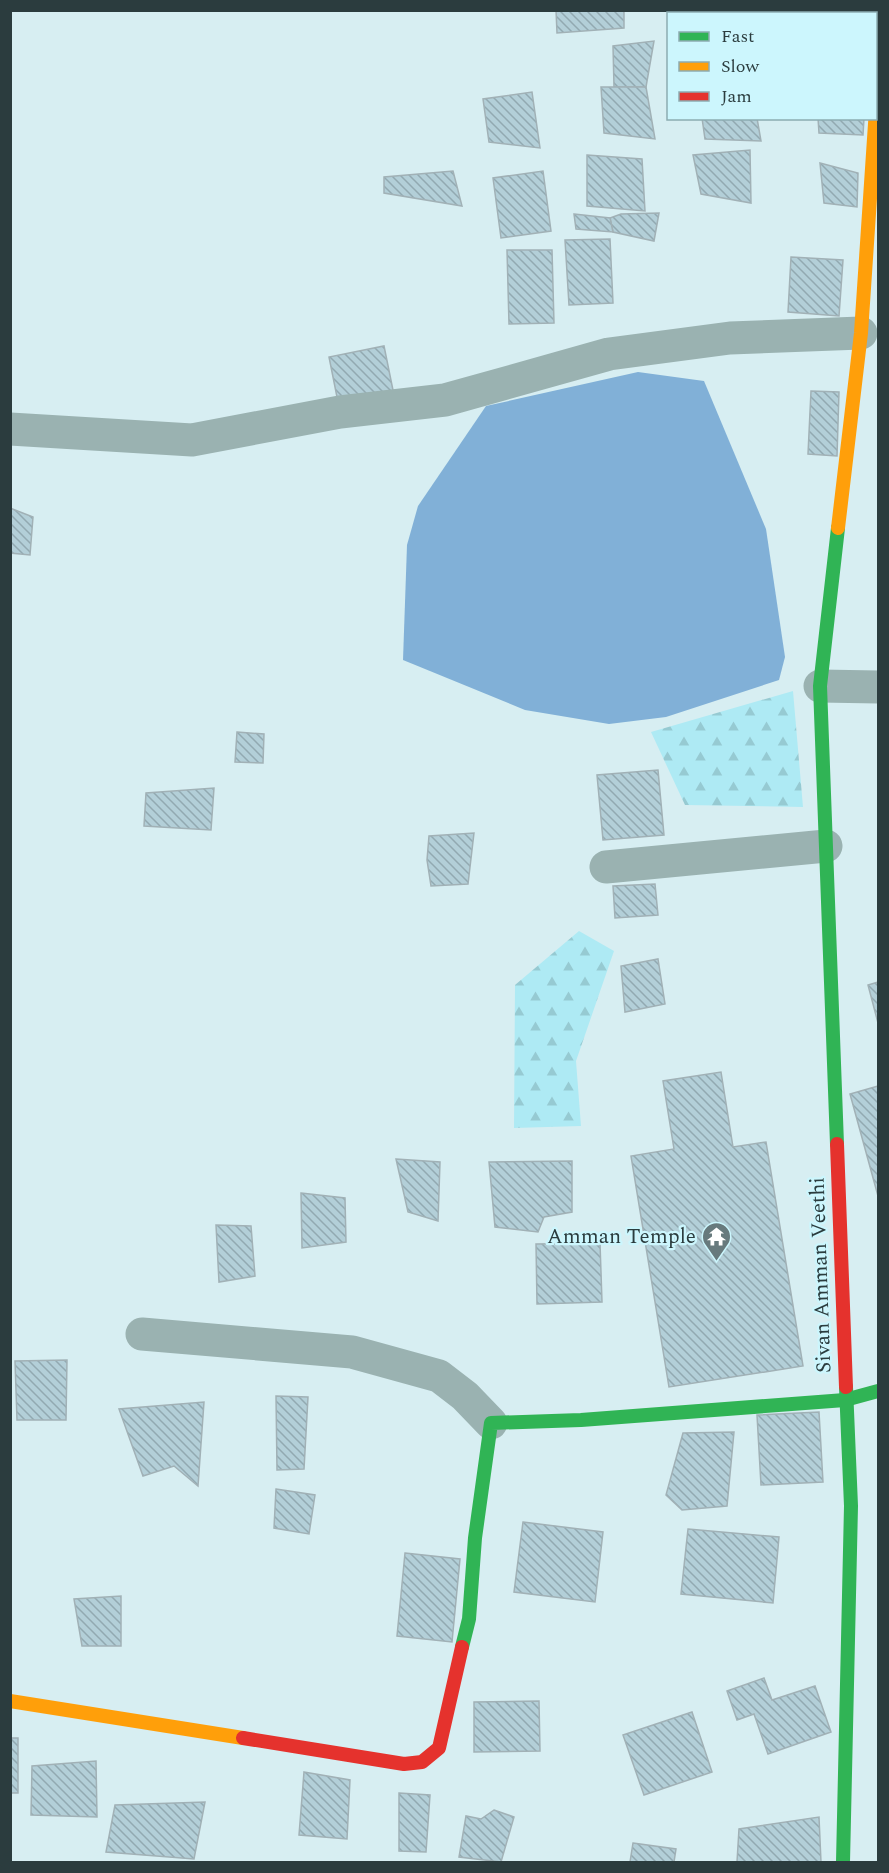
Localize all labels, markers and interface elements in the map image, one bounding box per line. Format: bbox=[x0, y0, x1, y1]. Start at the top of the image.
legend bbox=[667, 12, 877, 120]
text: Fast bbox=[721, 23, 754, 50]
text: Slow bbox=[721, 53, 760, 80]
text: Jam bbox=[721, 83, 752, 110]
street label: Sivan Amman Veethi bbox=[802, 1176, 840, 1373]
temple icon: Amman Temple bbox=[701, 1220, 733, 1262]
place label: Amman Temple bbox=[547, 1221, 696, 1253]

